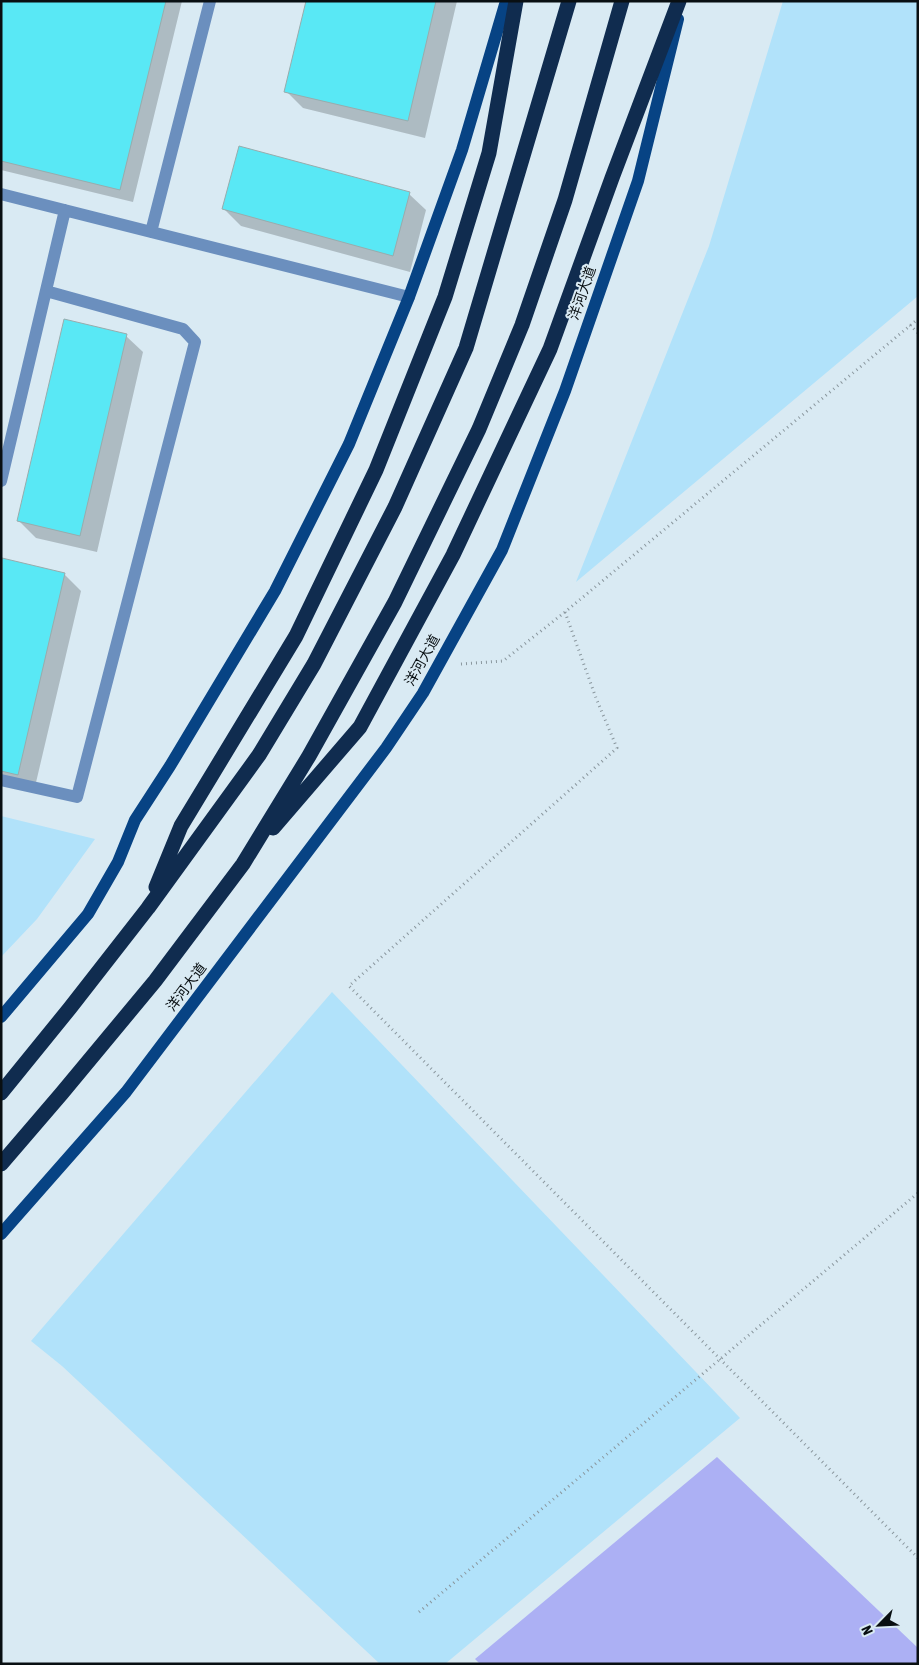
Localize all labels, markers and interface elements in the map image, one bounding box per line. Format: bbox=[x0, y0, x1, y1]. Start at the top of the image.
street label: 洋河大道 bbox=[565, 264, 599, 322]
street label: 洋河大道 bbox=[401, 632, 443, 688]
street label: 洋河大道 bbox=[163, 960, 209, 1014]
north arrow bbox=[854, 1600, 904, 1650]
text: N bbox=[858, 1623, 876, 1637]

